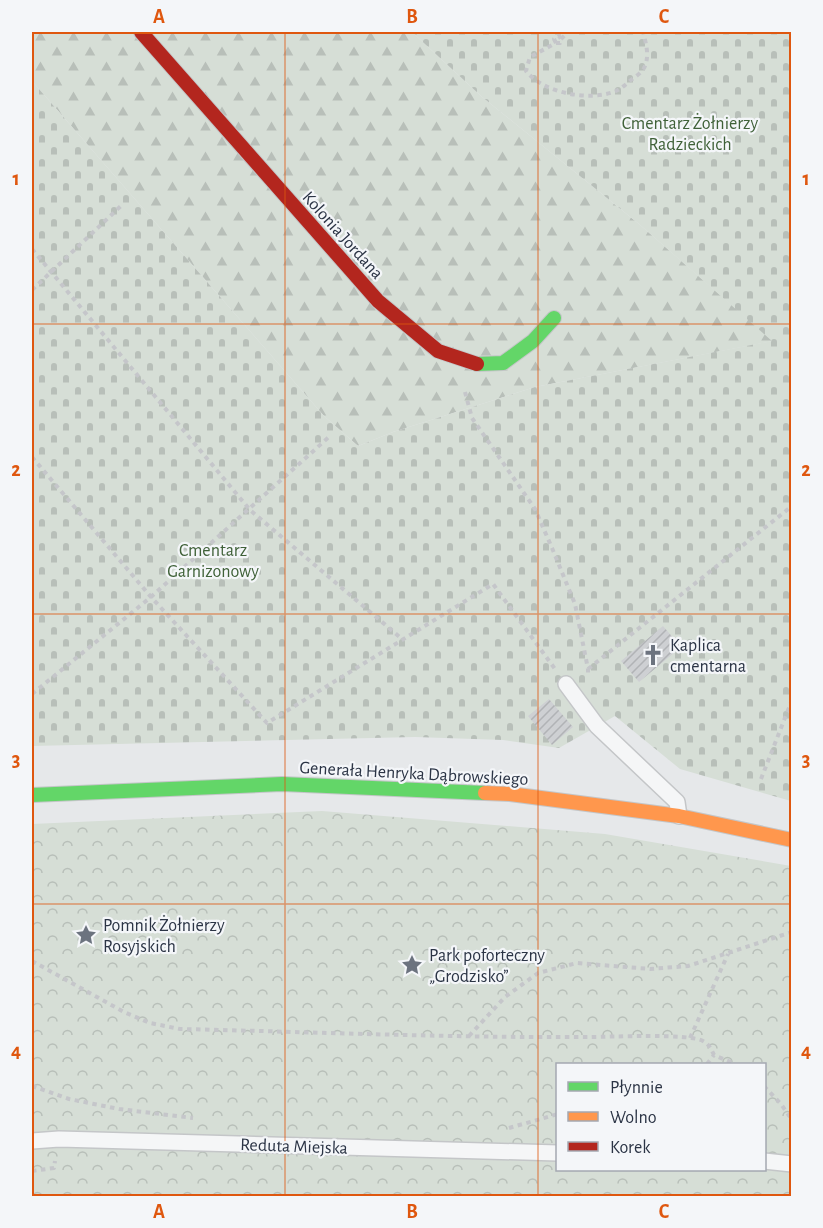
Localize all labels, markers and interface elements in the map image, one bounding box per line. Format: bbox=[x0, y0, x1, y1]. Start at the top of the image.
text: A bbox=[153, 7, 165, 27]
text: B bbox=[406, 7, 418, 27]
text: C bbox=[659, 7, 670, 27]
park label: Cmentarz Żołnierzy Radzieckich bbox=[622, 113, 759, 154]
text: 1 bbox=[12, 169, 20, 189]
text: 1 bbox=[802, 169, 810, 189]
street label: Kolonia Jordana bbox=[298, 188, 386, 283]
text: 2 bbox=[11, 460, 21, 480]
text: 2 bbox=[801, 460, 811, 480]
park label: Cmentarz Garnizonowy bbox=[167, 542, 259, 581]
place label: Kaplica cmentarna bbox=[670, 637, 746, 676]
church icon: Kaplica cmentarna bbox=[641, 643, 665, 667]
text: 3 bbox=[12, 750, 20, 770]
text: 3 bbox=[802, 750, 810, 770]
street label: Generała Henryka Dąbrowskiego bbox=[299, 759, 529, 789]
place label: Pomnik Żołnierzy Rosyjskich bbox=[103, 915, 225, 956]
place icon: Pomnik Żołnierzy Rosyjskich bbox=[74, 923, 98, 947]
place label: Park poforteczny „Grodzisko” bbox=[429, 947, 545, 986]
place icon: Park poforteczny „Grodzisko” bbox=[400, 953, 424, 977]
text: 4 bbox=[11, 1041, 21, 1061]
text: 4 bbox=[801, 1041, 811, 1061]
legend bbox=[556, 1063, 766, 1171]
text: Płynnie bbox=[610, 1079, 663, 1097]
text: Wolno bbox=[610, 1109, 657, 1127]
street label: Reduta Miejska bbox=[240, 1136, 348, 1158]
text: Korek bbox=[610, 1139, 651, 1157]
text: A bbox=[153, 1202, 165, 1222]
text: B bbox=[406, 1202, 418, 1222]
text: C bbox=[659, 1202, 670, 1222]

